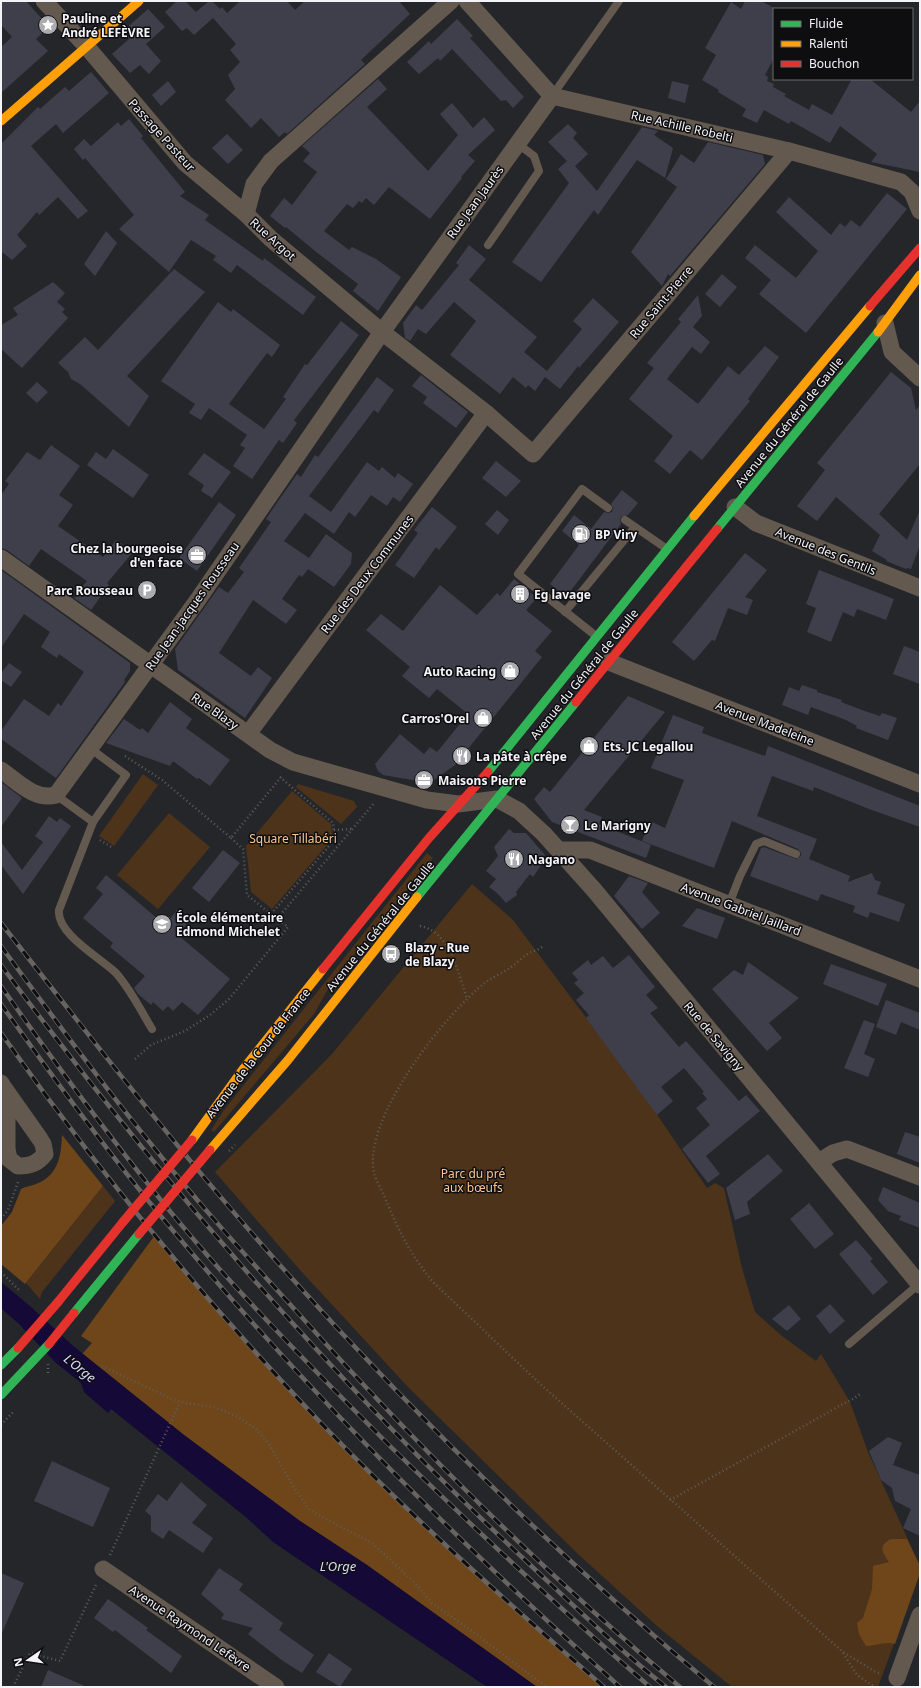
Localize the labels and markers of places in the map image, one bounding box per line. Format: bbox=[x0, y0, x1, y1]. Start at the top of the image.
place label: Pauline et André LEFÈVRE bbox=[62, 10, 151, 41]
place icon: Pauline et André LEFÈVRE bbox=[37, 14, 59, 36]
fuel station icon: BP Viry bbox=[570, 523, 592, 545]
place label: BP Viry bbox=[595, 526, 637, 543]
place label: Chez la bourgeoise d'en face bbox=[70, 540, 183, 571]
office icon: Chez la bourgeoise d'en face bbox=[186, 544, 208, 566]
parking icon: Parc Rousseau bbox=[136, 579, 158, 601]
place label: Parc Rousseau bbox=[47, 582, 133, 599]
building icon: Eg lavage bbox=[509, 583, 531, 605]
place label: Eg lavage bbox=[534, 586, 591, 603]
shop icon: Auto Racing bbox=[499, 660, 521, 682]
place label: Auto Racing bbox=[424, 663, 496, 680]
shop icon: Carros'Orel bbox=[472, 707, 494, 729]
place label: Carros'Orel bbox=[402, 710, 469, 727]
shop icon: Ets. JC Legallou bbox=[578, 735, 600, 757]
place label: Ets. JC Legallou bbox=[603, 738, 693, 755]
restaurant icon: La pâte à crêpe bbox=[451, 745, 473, 767]
place label: La pâte à crêpe bbox=[476, 748, 567, 765]
office icon: Maisons Pierre bbox=[413, 769, 435, 791]
place label: Maisons Pierre bbox=[438, 772, 526, 789]
bar icon: Le Marigny bbox=[559, 814, 581, 836]
place label: Le Marigny bbox=[584, 817, 651, 834]
restaurant icon: Nagano bbox=[503, 848, 525, 870]
place label: Nagano bbox=[528, 851, 575, 868]
place label: École élémentaire Edmond Michelet bbox=[176, 909, 283, 940]
school or university icon: École élémentaire Edmond Michelet bbox=[151, 913, 173, 935]
place label: Blazy - Rue de Blazy bbox=[405, 939, 469, 970]
bus stop icon: Blazy - Rue de Blazy bbox=[380, 943, 402, 965]

